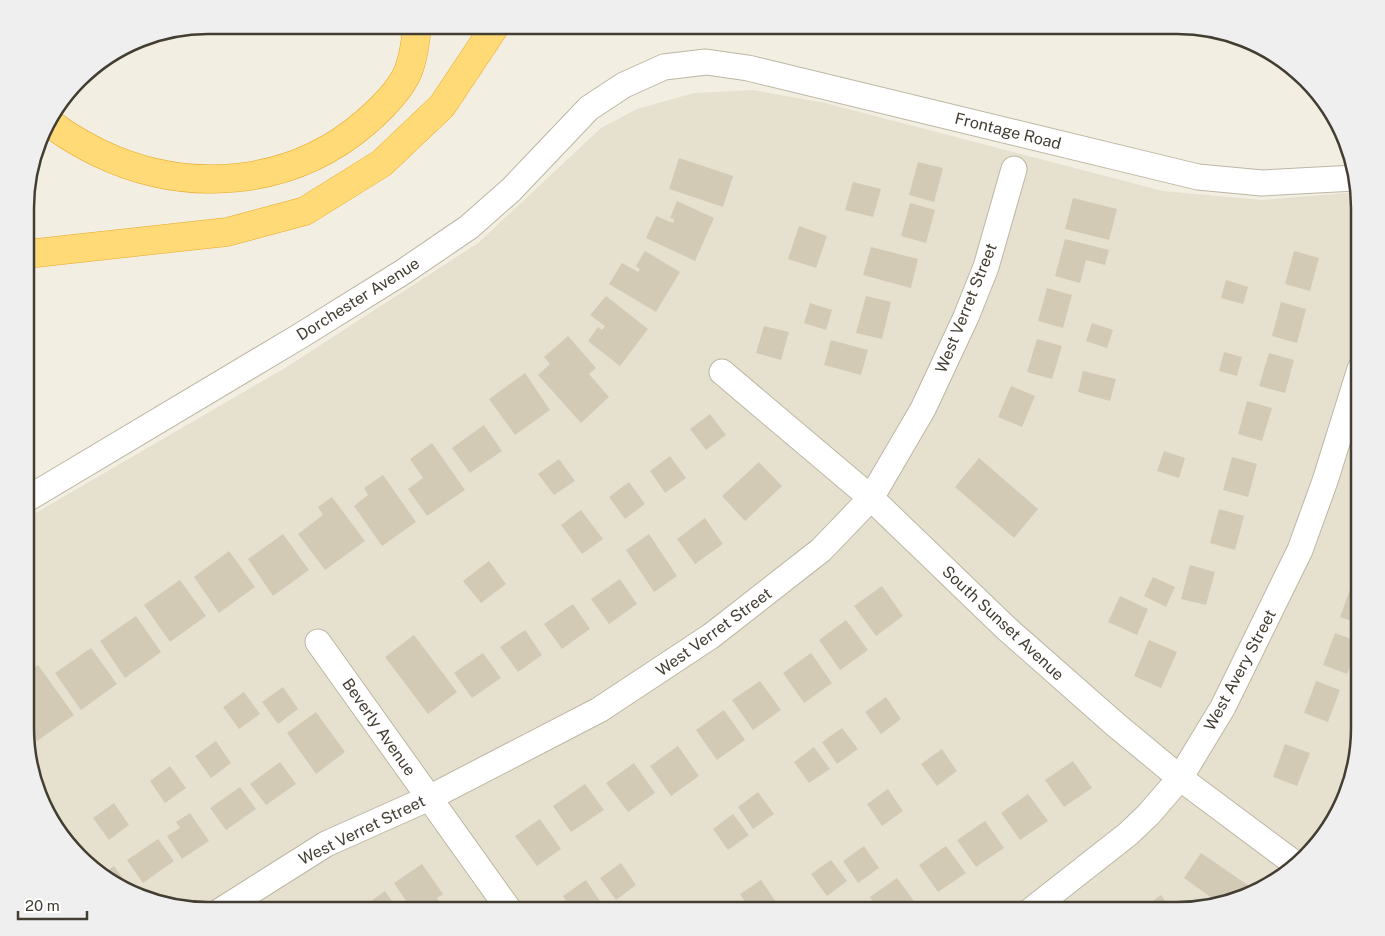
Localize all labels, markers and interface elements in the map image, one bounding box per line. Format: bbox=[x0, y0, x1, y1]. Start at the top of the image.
street label: Frontage Road bbox=[953, 109, 1063, 153]
street label: West Verret Street bbox=[931, 240, 1001, 376]
street label: Dorchester Avenue bbox=[293, 254, 423, 344]
street label: South Sunset Avenue bbox=[938, 562, 1068, 684]
street label: West Verret Street bbox=[653, 584, 775, 680]
street label: West Avery Street bbox=[1200, 606, 1280, 734]
street label: Beverly Avenue bbox=[338, 675, 420, 779]
street label: West Verret Street bbox=[296, 791, 428, 869]
scale bar bbox=[18, 888, 86, 920]
text: 20 m bbox=[25, 897, 60, 914]

